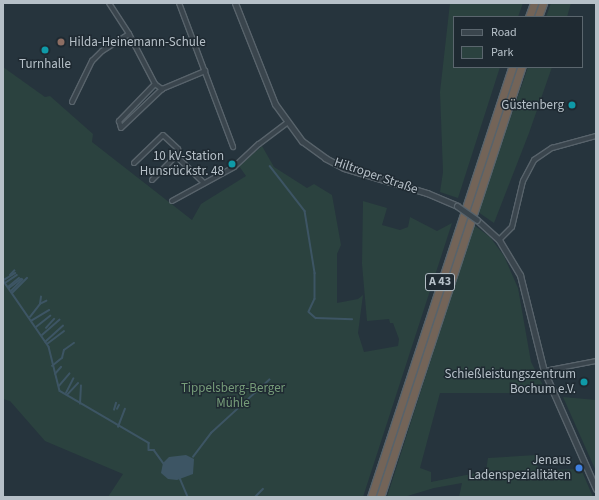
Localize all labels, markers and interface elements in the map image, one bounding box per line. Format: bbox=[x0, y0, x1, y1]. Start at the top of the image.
legend bbox=[453, 16, 583, 68]
text: Road bbox=[491, 24, 517, 41]
place label: Hilda-Heinemann-Schule bbox=[69, 34, 206, 50]
marker: Hilda-Heinemann-Schule bbox=[56, 37, 66, 47]
text: Park bbox=[491, 44, 513, 61]
marker: Turnhalle bbox=[40, 45, 50, 55]
place label: Turnhalle bbox=[19, 56, 71, 72]
place label: Güstenberg bbox=[501, 97, 564, 113]
marker: Güstenberg bbox=[567, 100, 577, 110]
place label: 10 kV-Station Hunsrückstr. 48 bbox=[140, 149, 224, 180]
street label: Hiltroper Straße bbox=[332, 154, 420, 198]
marker: 10 kV-Station Hunsrückstr. 48 bbox=[227, 159, 237, 169]
road number: A 43 bbox=[425, 272, 455, 292]
place label: Schießleistungszentrum Bochum e.V. bbox=[444, 367, 576, 398]
marker: Schießleistungszentrum Bochum e.V. bbox=[579, 377, 589, 387]
park label: Tippelsberg-Berger Mühle bbox=[181, 381, 285, 412]
place label: Jenaus Ladenspezialitäten bbox=[468, 453, 571, 484]
marker: Jenaus Ladenspezialitäten bbox=[574, 463, 584, 473]

